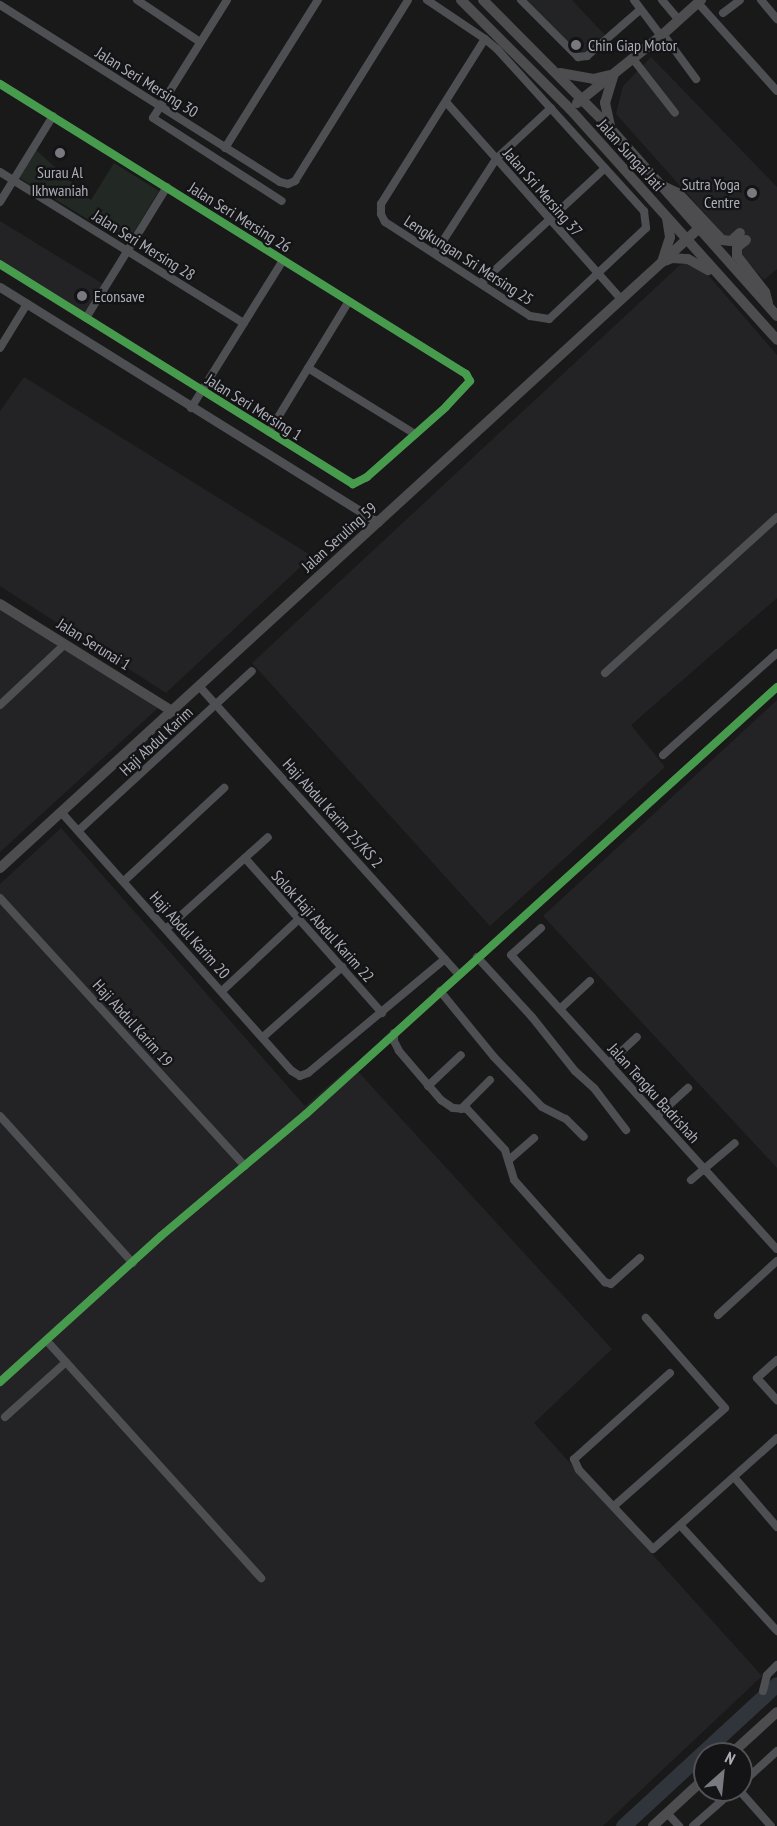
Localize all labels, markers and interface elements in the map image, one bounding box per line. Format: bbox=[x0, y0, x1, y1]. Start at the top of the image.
place label: Chin Giap Motor bbox=[588, 35, 677, 55]
marker: Chin Giap Motor bbox=[569, 38, 583, 52]
street label: Jalan Seri Mersing 30 bbox=[92, 43, 202, 121]
street label: Jalan Sungai Jati bbox=[594, 115, 668, 195]
street label: Jalan Sri Mersing 37 bbox=[499, 144, 587, 240]
marker: Surau Al Ikhwaniah bbox=[53, 146, 67, 160]
place label: Surau Al Ikhwaniah bbox=[32, 162, 88, 200]
place label: Sutra Yoga Centre bbox=[681, 174, 740, 212]
street label: Jalan Seri Mersing 26 bbox=[185, 178, 295, 256]
marker: Sutra Yoga Centre bbox=[745, 186, 759, 200]
street label: Jalan Seri Mersing 28 bbox=[89, 206, 199, 284]
street label: Lengkungan Sri Mersing 25 bbox=[401, 211, 537, 309]
place label: Econsave bbox=[94, 286, 145, 306]
marker: Econsave bbox=[75, 289, 89, 303]
street label: Jalan Seri Mersing 1 bbox=[202, 370, 306, 444]
street label: Jalan Seruling 59 bbox=[297, 498, 381, 576]
street label: Jalan Serunai 1 bbox=[54, 614, 134, 674]
street label: Haji Abdul Karim bbox=[115, 702, 197, 780]
street label: Haji Abdul Karim 25/KS 2 bbox=[279, 754, 387, 872]
street label: Solok Haji Abdul Karim 22 bbox=[267, 866, 379, 986]
street label: Haji Abdul Karim 20 bbox=[146, 887, 234, 983]
street label: Haji Abdul Karim 19 bbox=[89, 975, 177, 1071]
street label: Jalan Tengku Badrishah bbox=[604, 1039, 704, 1147]
north arrow bbox=[693, 1742, 753, 1802]
text: N bbox=[722, 1747, 739, 1769]

